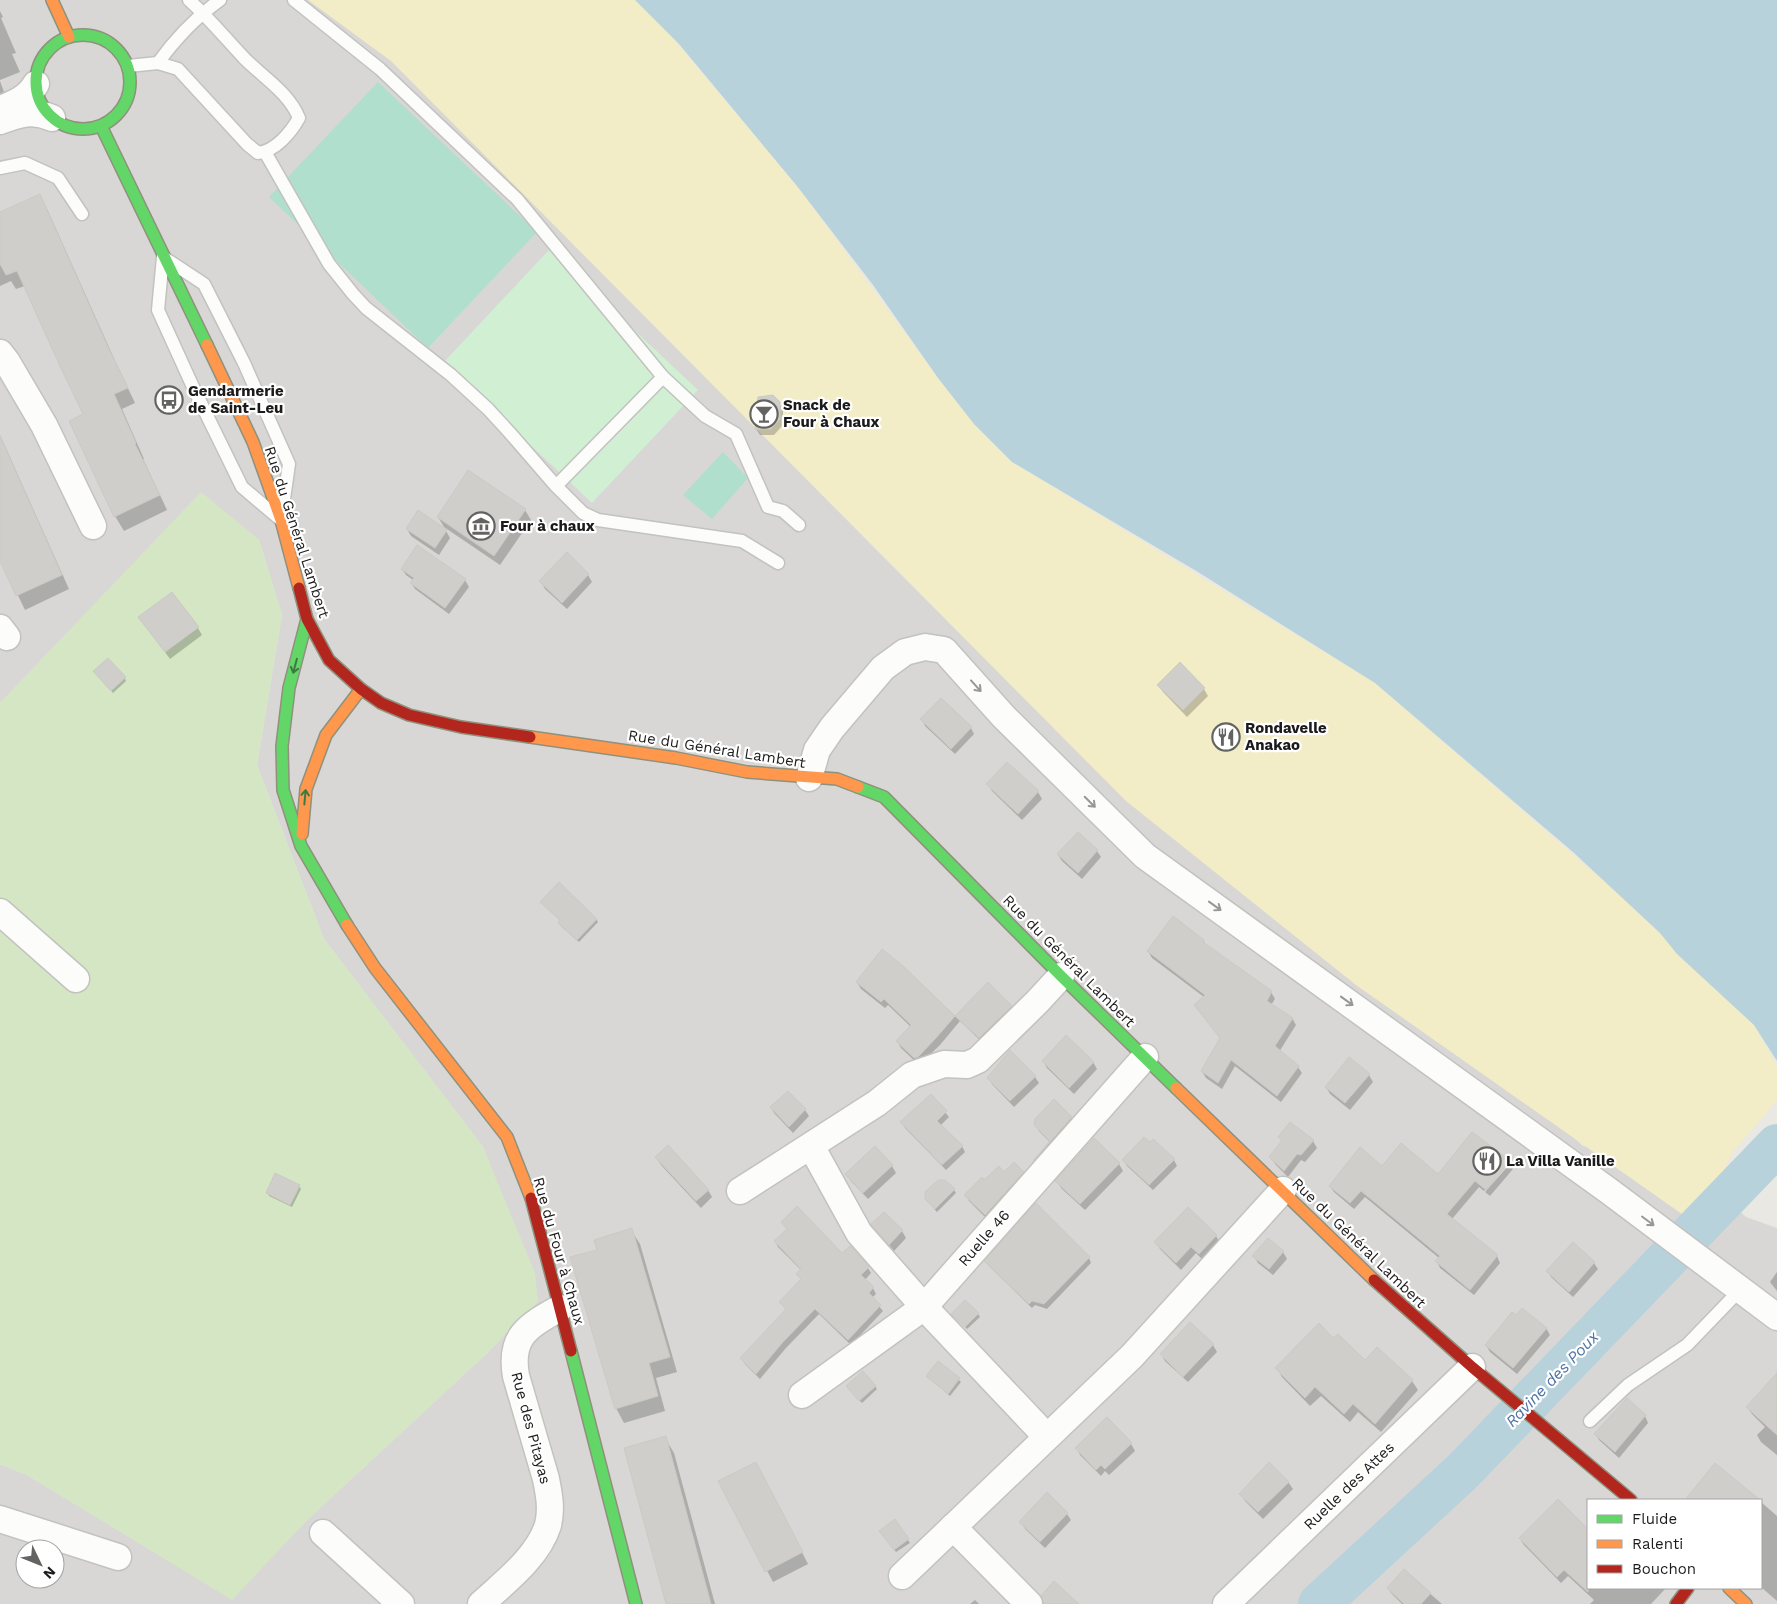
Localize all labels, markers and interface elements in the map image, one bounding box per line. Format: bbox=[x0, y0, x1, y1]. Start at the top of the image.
place label: Gendarmerie de Saint-Leu bbox=[188, 382, 284, 417]
bus stop icon: Gendarmerie de Saint-Leu bbox=[154, 385, 184, 415]
place label: Snack de Four à Chaux bbox=[783, 396, 880, 431]
bar icon: Snack de Four à Chaux bbox=[749, 399, 779, 429]
street label: Rue du Général Lambert bbox=[261, 444, 334, 621]
museum icon: Four à chaux bbox=[466, 511, 496, 541]
place label: Four à chaux bbox=[500, 517, 595, 535]
one-way arrow bbox=[289, 658, 299, 674]
one-way arrow bbox=[971, 680, 982, 693]
place label: Rondavelle Anakao bbox=[1245, 719, 1327, 754]
restaurant icon: Rondavelle Anakao bbox=[1211, 722, 1241, 752]
street label: Rue du Général Lambert bbox=[627, 726, 808, 772]
one-way arrow bbox=[300, 790, 310, 806]
one-way arrow bbox=[1084, 796, 1097, 808]
street label: Rue du Général Lambert bbox=[999, 891, 1139, 1031]
one-way arrow bbox=[1208, 900, 1221, 911]
one-way arrow bbox=[1339, 996, 1353, 1006]
restaurant icon: La Villa Vanille bbox=[1472, 1146, 1502, 1176]
place label: La Villa Vanille bbox=[1506, 1152, 1615, 1170]
street label: Rue du Général Lambert bbox=[1288, 1174, 1430, 1312]
street label: Rue du Four à Chaux bbox=[529, 1175, 589, 1327]
street label: Ruelle 46 bbox=[955, 1206, 1013, 1270]
one-way arrow bbox=[1641, 1215, 1654, 1226]
water label: Ravine des Poux bbox=[1502, 1327, 1603, 1431]
street label: Rue des Pitayas bbox=[507, 1370, 555, 1486]
street label: Ruelle des Attes bbox=[1300, 1438, 1398, 1534]
legend bbox=[1587, 1499, 1762, 1589]
text: Fluide bbox=[1632, 1510, 1677, 1528]
text: Ralenti bbox=[1632, 1535, 1683, 1553]
north arrow bbox=[15, 1539, 65, 1589]
text: Bouchon bbox=[1632, 1560, 1696, 1578]
text: N bbox=[40, 1564, 59, 1582]

